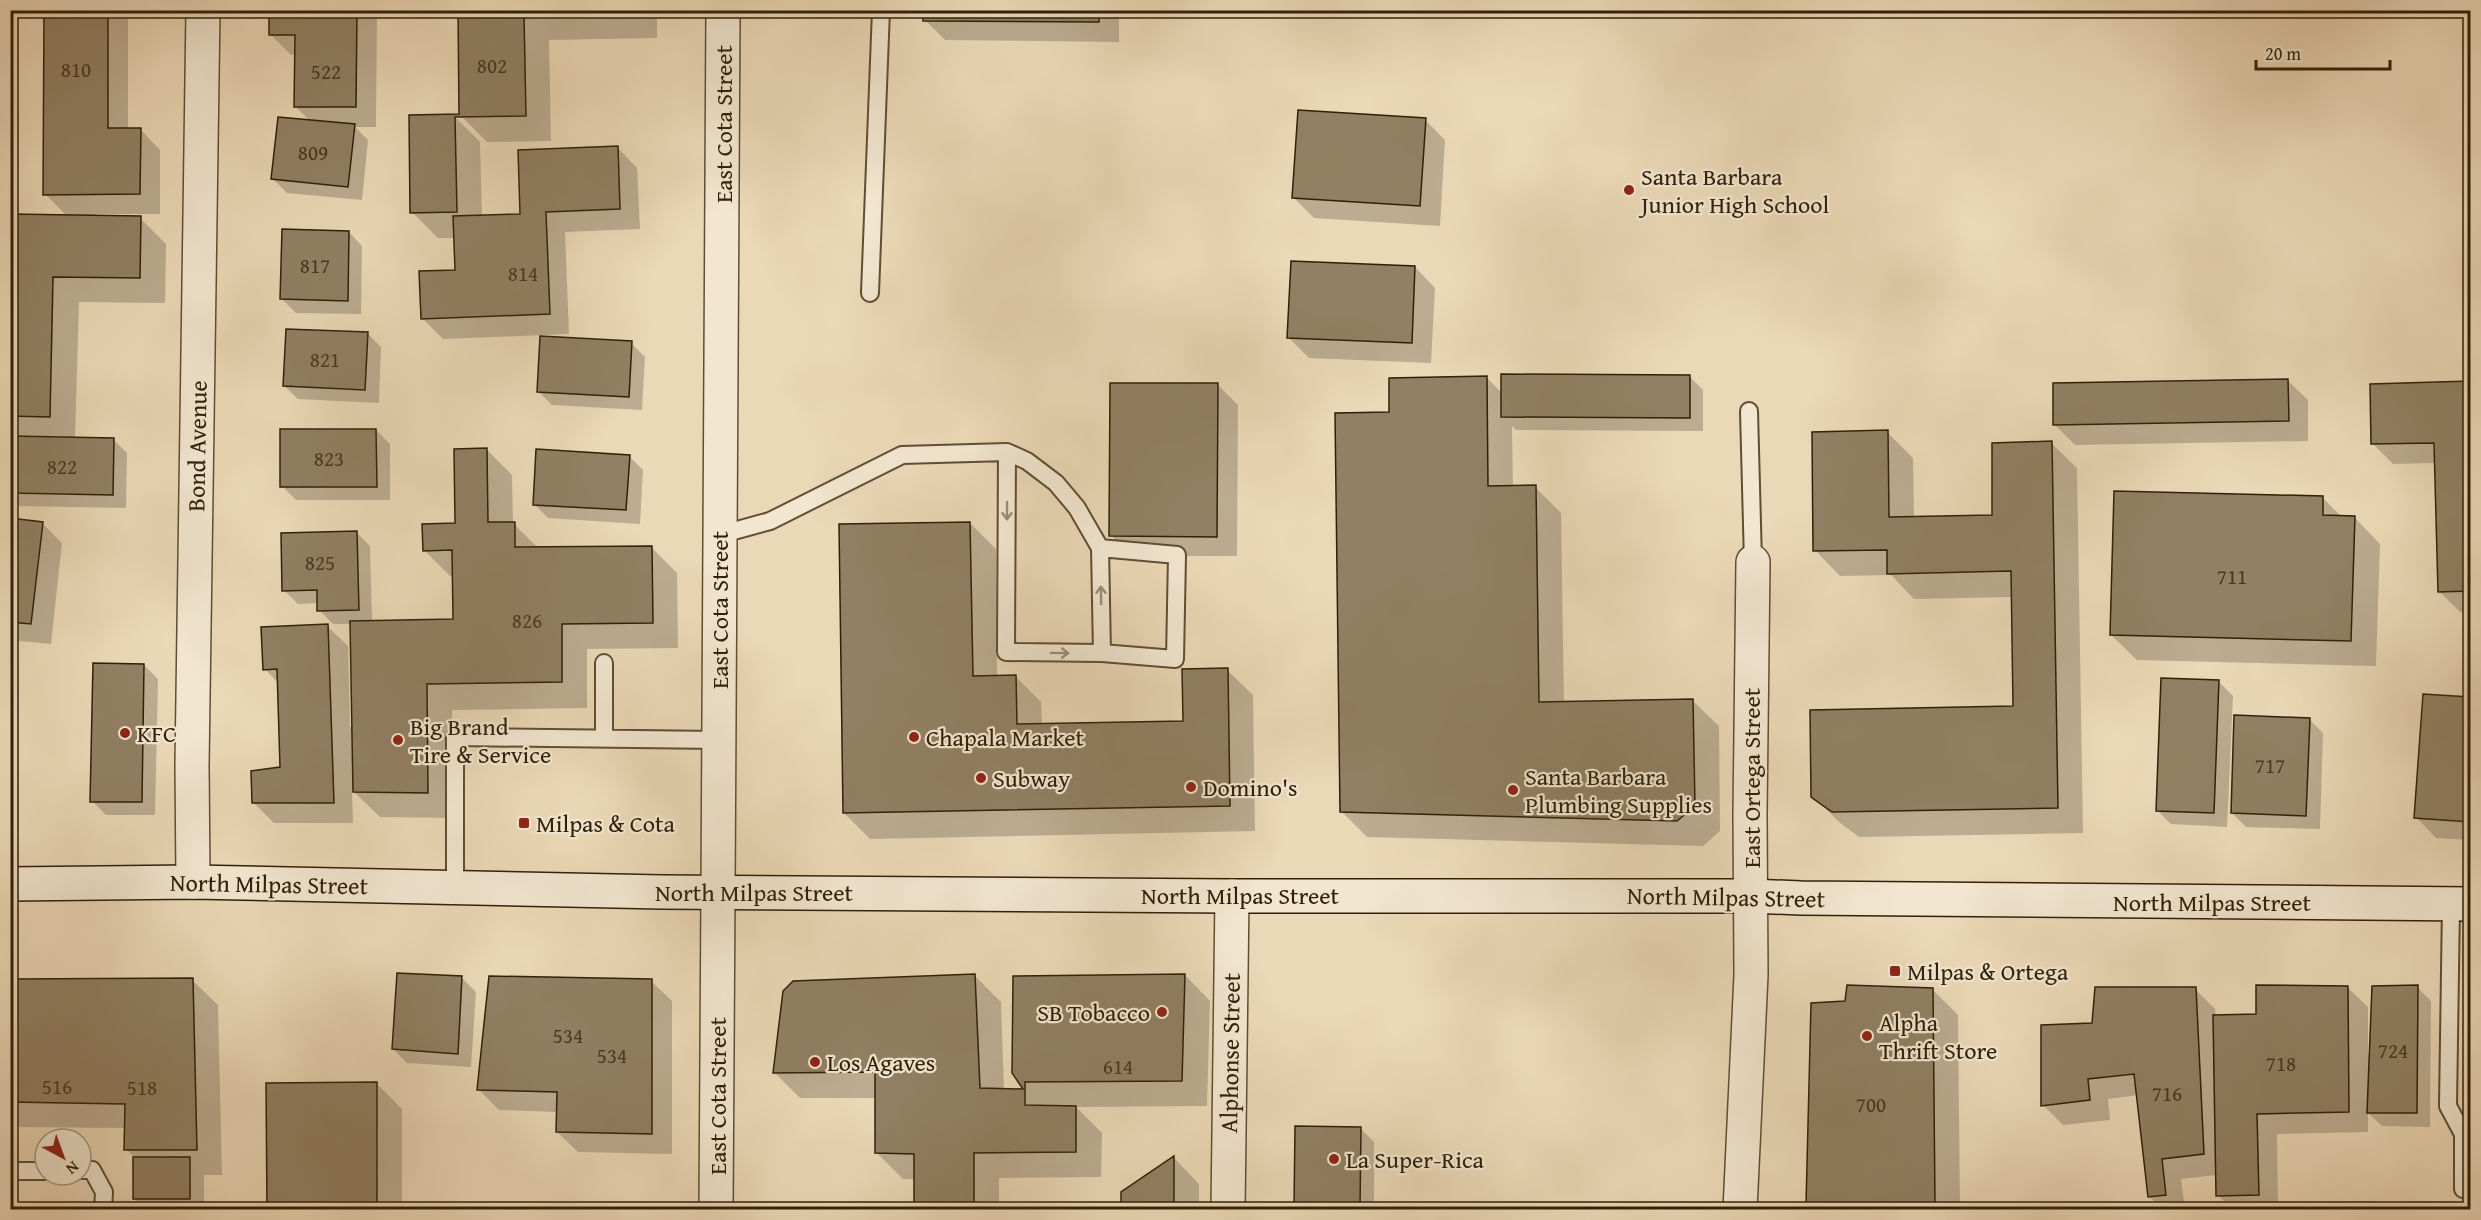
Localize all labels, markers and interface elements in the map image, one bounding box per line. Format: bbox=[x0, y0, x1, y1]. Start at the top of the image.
scale bar bbox=[2256, 33, 2390, 71]
text: 20 m bbox=[2265, 40, 2301, 67]
street label: East Cota Street bbox=[706, 45, 741, 203]
house number: 802 bbox=[477, 50, 507, 81]
house number: 810 bbox=[61, 54, 91, 85]
house number: 522 bbox=[311, 56, 341, 87]
house number: 809 bbox=[298, 137, 328, 168]
place label: Santa Barbara Junior High School bbox=[1638, 159, 1830, 222]
marker: Santa Barbara Junior High School bbox=[1622, 183, 1636, 197]
house number: 817 bbox=[300, 250, 330, 281]
house number: 814 bbox=[508, 258, 538, 289]
house number: 821 bbox=[310, 344, 340, 375]
street label: Bond Avenue bbox=[178, 380, 216, 512]
house number: 823 bbox=[314, 443, 344, 474]
house number: 822 bbox=[47, 451, 77, 482]
one-way arrow bbox=[1001, 500, 1013, 520]
street label: East Cota Street bbox=[702, 531, 737, 689]
house number: 825 bbox=[305, 547, 335, 578]
house number: 711 bbox=[2217, 561, 2247, 592]
one-way arrow bbox=[1095, 585, 1107, 605]
house number: 826 bbox=[512, 605, 542, 636]
one-way arrow bbox=[1050, 647, 1070, 658]
street label: East Ortega Street bbox=[1734, 687, 1769, 868]
place label: Big Brand Tire & Service bbox=[410, 709, 551, 772]
place label: KFC bbox=[137, 716, 176, 751]
place label: Chapala Market bbox=[926, 720, 1084, 755]
marker: KFC bbox=[118, 726, 132, 740]
marker: Chapala Market bbox=[907, 730, 921, 744]
marker: Big Brand Tire & Service bbox=[391, 733, 405, 747]
house number: 717 bbox=[2255, 750, 2285, 781]
place label: Santa Barbara Plumbing Supplies bbox=[1525, 759, 1712, 822]
place label: Subway bbox=[993, 761, 1070, 796]
place label: Domino's bbox=[1203, 770, 1298, 805]
marker: Subway bbox=[974, 771, 988, 785]
marker: Domino's bbox=[1184, 780, 1198, 794]
marker: Santa Barbara Plumbing Supplies bbox=[1506, 783, 1520, 797]
place label: Milpas & Cota bbox=[536, 806, 676, 841]
marker: Milpas & Cota bbox=[517, 816, 531, 830]
street label: North Milpas Street bbox=[170, 865, 369, 903]
street label: North Milpas Street bbox=[655, 875, 854, 910]
street label: North Milpas Street bbox=[1141, 878, 1340, 913]
street label: North Milpas Street bbox=[1627, 878, 1826, 916]
street label: North Milpas Street bbox=[2113, 885, 2312, 920]
place label: Milpas & Ortega bbox=[1907, 954, 2069, 989]
marker: Milpas & Ortega bbox=[1888, 964, 1902, 978]
street label: Alphonse Street bbox=[1211, 972, 1249, 1133]
place label: SB Tobacco bbox=[1037, 995, 1150, 1030]
marker: SB Tobacco bbox=[1155, 1005, 1169, 1019]
place label: Alpha Thrift Store bbox=[1879, 1005, 1997, 1068]
street label: East Cota Street bbox=[700, 1017, 735, 1175]
house number: 534 bbox=[553, 1020, 583, 1051]
marker: Alpha Thrift Store bbox=[1860, 1029, 1874, 1043]
house number: 724 bbox=[2378, 1035, 2408, 1066]
house number: 534 bbox=[597, 1040, 627, 1071]
place label: Los Agaves bbox=[827, 1045, 935, 1080]
house number: 718 bbox=[2266, 1048, 2296, 1079]
house number: 614 bbox=[1103, 1051, 1133, 1082]
marker: Los Agaves bbox=[808, 1055, 822, 1069]
house number: 516 bbox=[42, 1071, 72, 1102]
house number: 518 bbox=[127, 1072, 157, 1103]
house number: 716 bbox=[2152, 1078, 2182, 1109]
house number: 700 bbox=[1856, 1089, 1886, 1120]
north arrow bbox=[33, 1127, 93, 1187]
place label: La Super-Rica bbox=[1346, 1142, 1485, 1177]
marker: La Super-Rica bbox=[1327, 1152, 1341, 1166]
text: N bbox=[61, 1156, 85, 1181]

